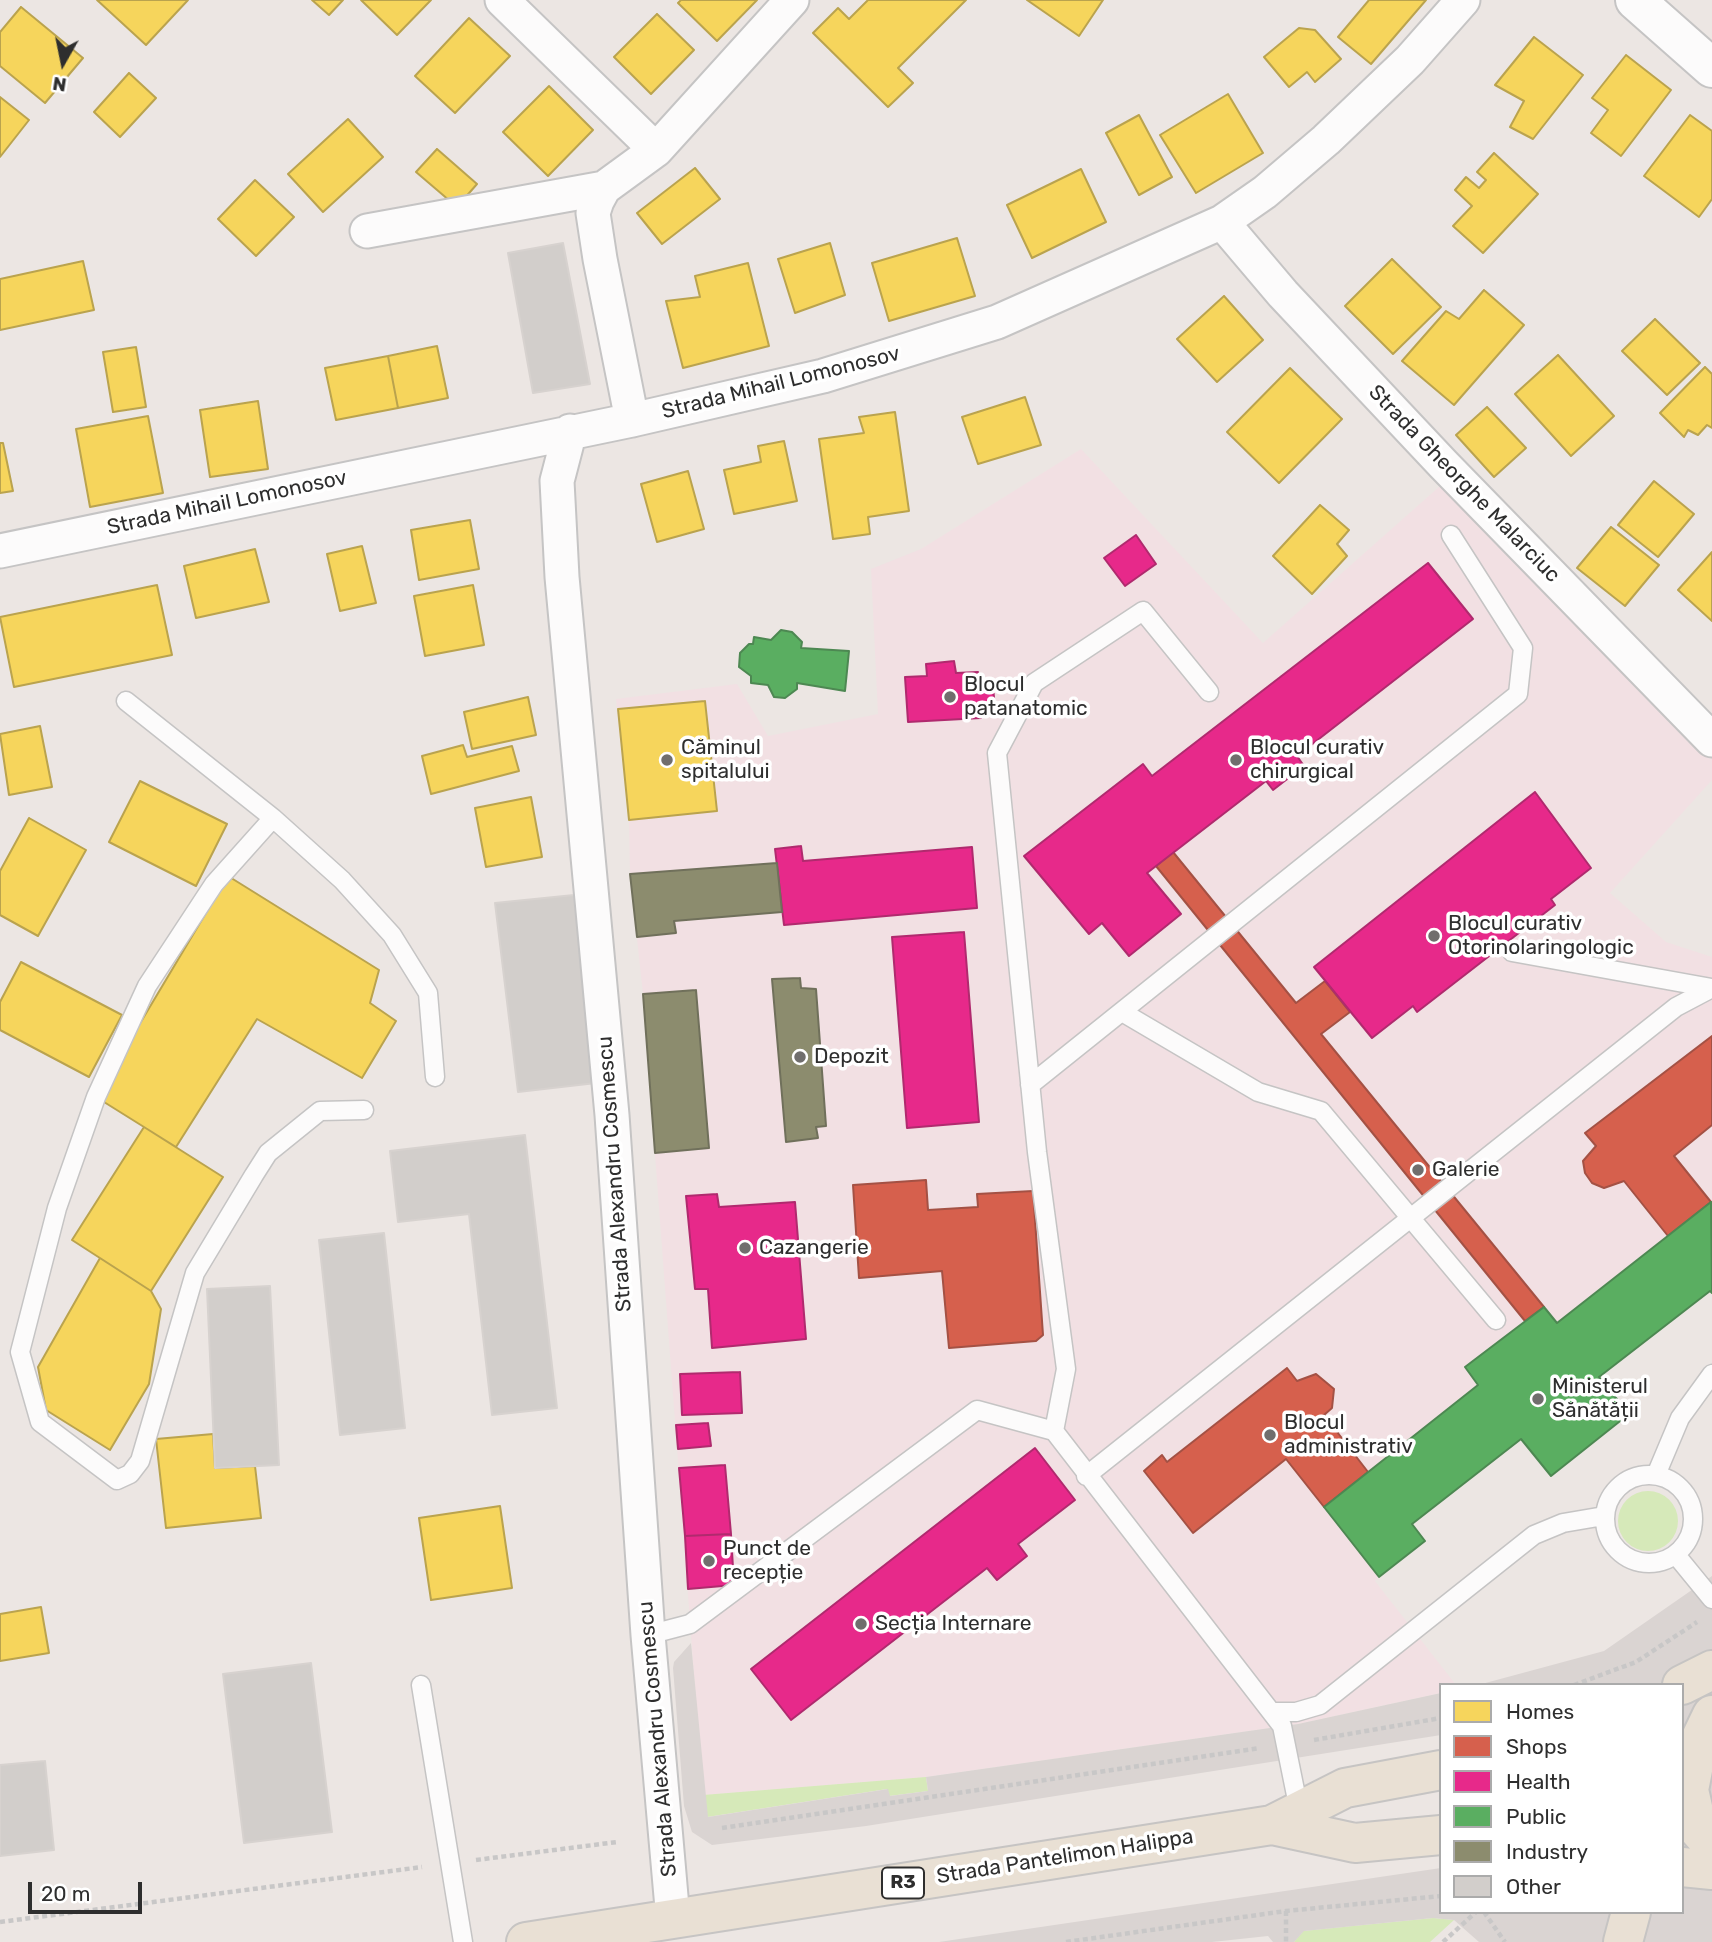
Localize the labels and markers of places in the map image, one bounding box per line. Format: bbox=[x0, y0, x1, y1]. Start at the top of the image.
place label: Blocul patanatomic bbox=[964, 672, 1088, 722]
marker: Blocul patanatomic bbox=[942, 689, 958, 705]
place label: Căminul spitalului bbox=[681, 735, 770, 785]
place label: Blocul curativ chirurgical bbox=[1250, 735, 1384, 785]
marker: Căminul spitalului bbox=[659, 752, 675, 768]
marker: Blocul curativ chirurgical bbox=[1228, 752, 1244, 768]
place label: Blocul curativ Otorinolaringologic bbox=[1448, 911, 1634, 961]
marker: Blocul curativ Otorinolaringologic bbox=[1426, 928, 1442, 944]
place label: Depozit bbox=[814, 1044, 889, 1070]
marker: Depozit bbox=[792, 1049, 808, 1065]
place label: Galerie bbox=[1432, 1157, 1500, 1183]
marker: Galerie bbox=[1410, 1162, 1426, 1178]
place label: Cazangerie bbox=[759, 1235, 869, 1261]
marker: Cazangerie bbox=[737, 1240, 753, 1256]
place label: Ministerul Sănătății bbox=[1552, 1374, 1648, 1424]
marker: Ministerul Sănătății bbox=[1530, 1391, 1546, 1407]
place label: Blocul administrativ bbox=[1284, 1410, 1413, 1460]
marker: Blocul administrativ bbox=[1262, 1427, 1278, 1443]
place label: Punct de recepție bbox=[723, 1536, 811, 1586]
marker: Punct de recepție bbox=[701, 1553, 717, 1569]
place label: Secția Internare bbox=[875, 1611, 1032, 1637]
marker: Secția Internare bbox=[853, 1616, 869, 1632]

